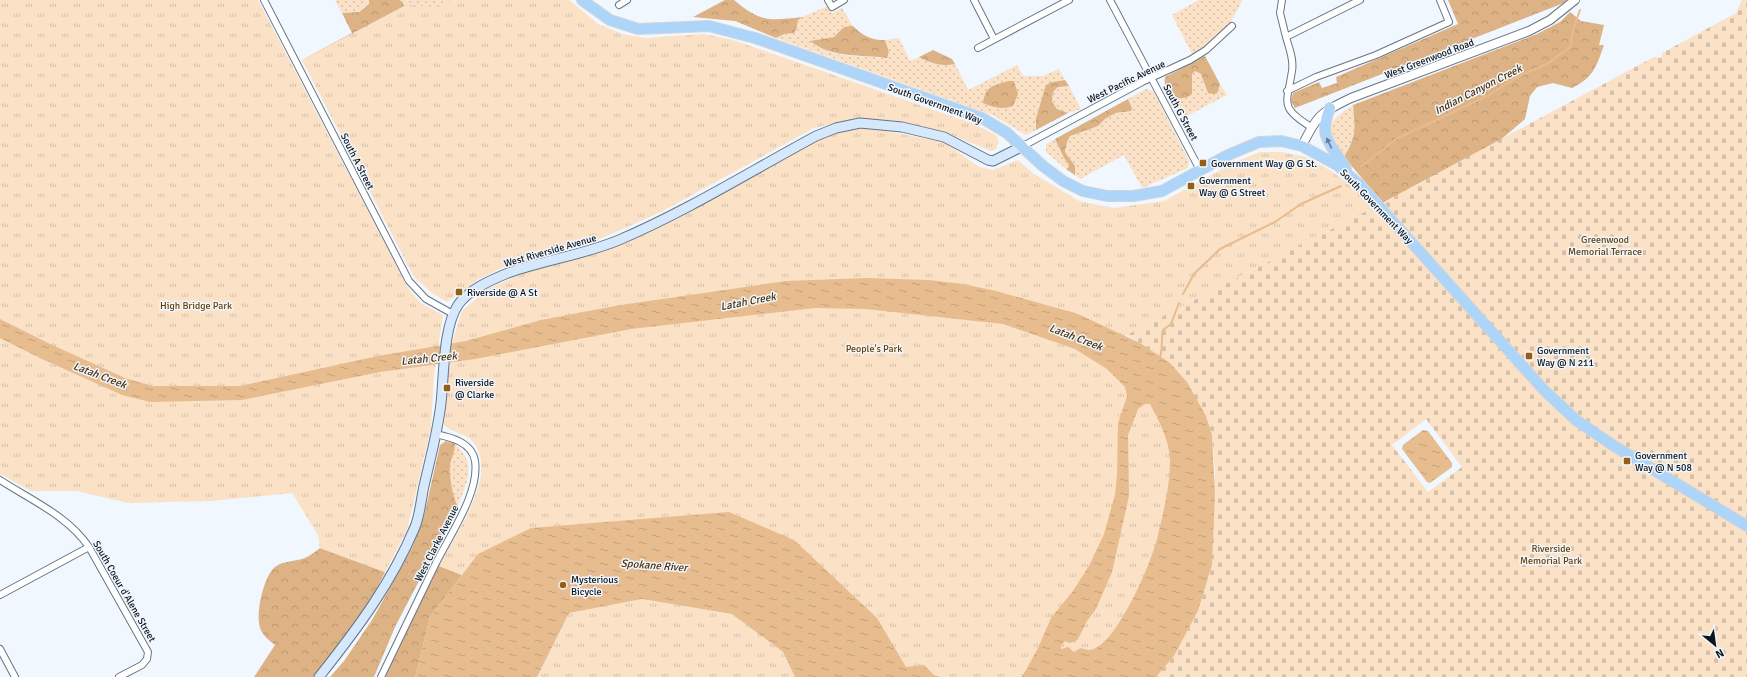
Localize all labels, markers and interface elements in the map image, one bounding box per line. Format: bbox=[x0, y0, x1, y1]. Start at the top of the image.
street label: West Greenwood Road bbox=[1383, 36, 1476, 82]
street label: West Pacific Avenue bbox=[1086, 58, 1167, 106]
water label: Indian Canyon Creek bbox=[1432, 61, 1525, 117]
street label: South Government Way bbox=[886, 81, 984, 127]
street label: South G Street bbox=[1160, 82, 1200, 143]
street label: South A Street bbox=[338, 131, 377, 192]
one-way arrow bbox=[1326, 137, 1332, 149]
marker: Government Way @ G St. bbox=[1198, 158, 1208, 168]
place label: Government Way @ G St. bbox=[1211, 158, 1318, 170]
street label: South Government Way bbox=[1337, 167, 1415, 247]
place label: Government Way @ G Street bbox=[1199, 175, 1266, 199]
marker: Government Way @ G Street bbox=[1186, 181, 1196, 191]
street label: West Riverside Avenue bbox=[503, 232, 598, 270]
park label: Greenwood Memorial Terrace bbox=[1568, 234, 1642, 258]
marker: Riverside @ A St bbox=[454, 287, 464, 297]
place label: Riverside @ A St bbox=[467, 287, 538, 299]
water label: Latah Creek bbox=[719, 289, 778, 313]
park label: High Bridge Park bbox=[160, 300, 232, 312]
water label: Latah Creek bbox=[1047, 321, 1106, 354]
park label: People's Park bbox=[846, 343, 902, 355]
place label: Government Way @ N 211 bbox=[1537, 345, 1594, 369]
water label: Latah Creek bbox=[401, 349, 459, 368]
marker: Government Way @ N 211 bbox=[1524, 351, 1534, 361]
water label: Latah Creek bbox=[71, 359, 130, 392]
place label: Riverside @ Clarke bbox=[455, 377, 494, 401]
marker: Riverside @ Clarke bbox=[442, 383, 452, 393]
place label: Government Way @ N 508 bbox=[1635, 450, 1692, 474]
marker: Government Way @ N 508 bbox=[1622, 456, 1632, 466]
street label: West Clarke Avenue bbox=[412, 503, 461, 584]
street label: South Coeur d'Alene Street bbox=[90, 539, 158, 645]
park label: Riverside Memorial Park bbox=[1520, 543, 1582, 567]
water label: Spokane River bbox=[620, 557, 690, 574]
place label: Mysterious Bicycle bbox=[571, 574, 619, 598]
marker: Mysterious Bicycle bbox=[558, 580, 568, 590]
north arrow bbox=[1695, 625, 1735, 665]
text: N bbox=[1713, 646, 1726, 661]

